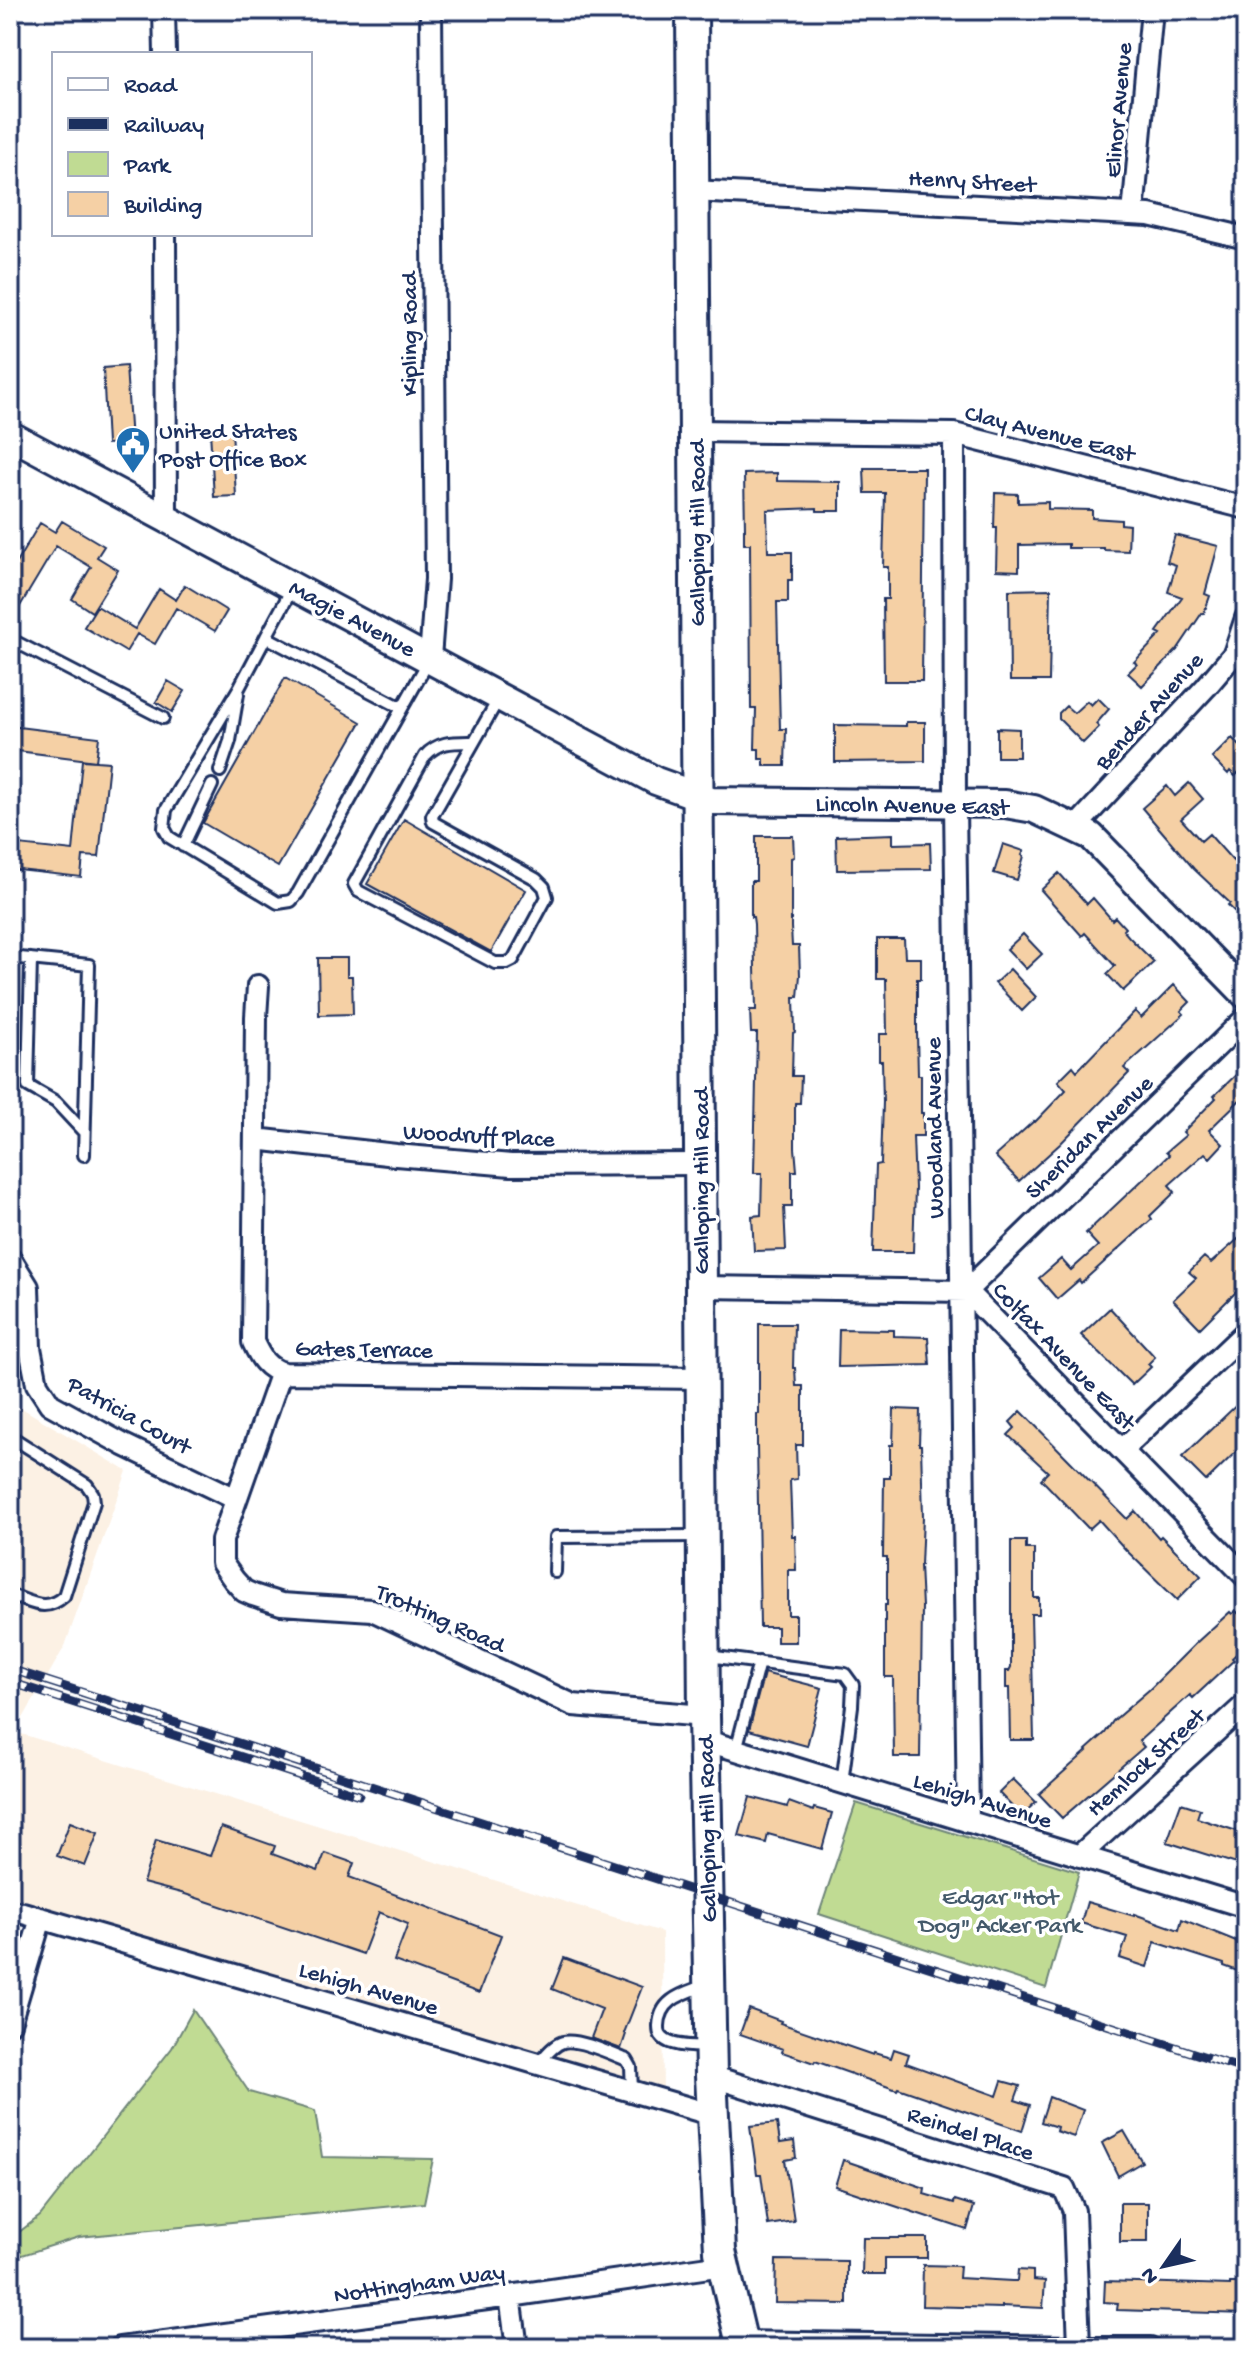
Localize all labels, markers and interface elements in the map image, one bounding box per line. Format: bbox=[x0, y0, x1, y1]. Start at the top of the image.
street label: Elinor Avenue bbox=[1100, 41, 1141, 179]
legend bbox=[52, 52, 312, 236]
text: Road bbox=[124, 73, 178, 102]
text: Railway bbox=[124, 113, 204, 142]
text: Park bbox=[123, 153, 172, 182]
street label: Henry Street bbox=[907, 166, 1038, 201]
text: Building bbox=[123, 193, 202, 222]
street label: Kipling Road bbox=[397, 270, 426, 396]
street label: Clay Avenue East bbox=[961, 400, 1139, 471]
place label: United States Post Office Box bbox=[158, 419, 307, 476]
public building icon: United States Post Office Box bbox=[114, 425, 152, 475]
street label: Galloping Hill Road bbox=[685, 438, 714, 626]
street label: Magie Avenue bbox=[283, 575, 420, 666]
street label: Bender Avenue bbox=[1089, 647, 1212, 778]
street label: Lincoln Avenue East bbox=[815, 791, 1011, 824]
street label: Woodland Avenue bbox=[920, 1036, 953, 1219]
street label: Sheridan Avenue bbox=[1020, 1070, 1161, 1207]
street label: Galloping Hill Road bbox=[689, 1086, 718, 1274]
street label: Woodruff Place bbox=[402, 1119, 556, 1156]
street label: Colfax Avenue East bbox=[984, 1277, 1142, 1439]
street label: Gates Terrace bbox=[295, 1336, 434, 1367]
street label: Patricia Court bbox=[60, 1371, 197, 1464]
street label: Trotting Road bbox=[369, 1578, 510, 1662]
street label: Hemlock Street bbox=[1082, 1701, 1214, 1824]
street label: Galloping Hill Road bbox=[693, 1733, 726, 1923]
street label: Lehigh Avenue bbox=[909, 1767, 1055, 1837]
park label: Edgar "Hot Dog" Acker Park bbox=[917, 1885, 1084, 1942]
street label: Lehigh Avenue bbox=[295, 1957, 442, 2024]
street label: Reindel Place bbox=[903, 2101, 1037, 2170]
north arrow bbox=[1124, 2226, 1204, 2306]
street label: Nottingham Way bbox=[332, 2259, 507, 2312]
text: N bbox=[1136, 2262, 1166, 2288]

